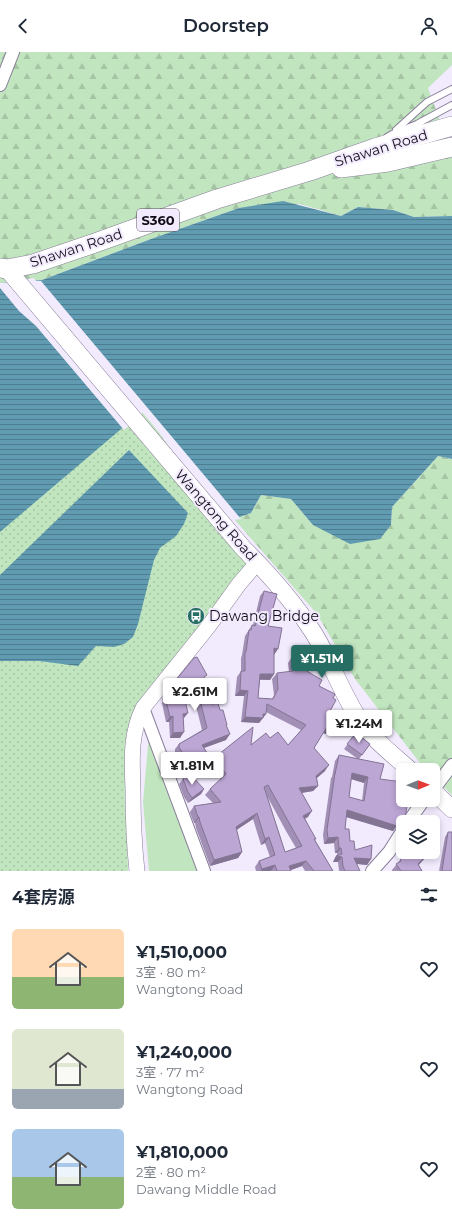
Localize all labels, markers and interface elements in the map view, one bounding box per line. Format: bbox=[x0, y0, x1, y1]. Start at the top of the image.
icon: back bbox=[12, 15, 34, 37]
text: Doorstep bbox=[183, 15, 269, 37]
icon: person bbox=[418, 15, 440, 37]
street label: Shawan Road bbox=[332, 125, 430, 171]
road number: S360 bbox=[137, 209, 179, 231]
street label: Shawan Road bbox=[27, 225, 125, 271]
street label: Wangtong Road bbox=[171, 465, 261, 565]
bus stop icon: Dawang Bridge bbox=[186, 606, 206, 626]
place label: Dawang Bridge bbox=[209, 607, 319, 625]
pin: ¥1.51M bbox=[289, 645, 355, 679]
text: ¥1.51M bbox=[300, 650, 344, 666]
pin: ¥2.61M bbox=[162, 678, 228, 712]
text: ¥2.61M bbox=[172, 683, 218, 699]
pin: ¥1.24M bbox=[326, 710, 392, 744]
text: ¥1.24M bbox=[335, 715, 383, 731]
pin: ¥1.81M bbox=[159, 752, 225, 786]
text: ¥1.81M bbox=[170, 757, 214, 773]
north arrow bbox=[396, 763, 440, 807]
map controls bbox=[396, 763, 440, 859]
button: layers bbox=[396, 815, 440, 859]
icon: filters bbox=[418, 884, 440, 906]
text: 4套房源 bbox=[12, 887, 75, 907]
text: ¥1,510,000 bbox=[136, 942, 227, 962]
icon: home bbox=[44, 945, 92, 993]
icon: heart bbox=[418, 958, 440, 980]
text: 3室 · 80 m² bbox=[136, 964, 206, 980]
text: Wangtong Road bbox=[136, 981, 243, 997]
text: ¥1,240,000 bbox=[136, 1042, 232, 1062]
icon: home bbox=[44, 1045, 92, 1093]
icon: heart bbox=[418, 1058, 440, 1080]
text: 3室 · 77 m² bbox=[136, 1064, 205, 1080]
text: Wangtong Road bbox=[136, 1081, 243, 1097]
text: ¥1,810,000 bbox=[136, 1142, 228, 1162]
icon: home bbox=[44, 1145, 92, 1193]
icon: heart bbox=[418, 1158, 440, 1180]
text: 2室 · 80 m² bbox=[136, 1164, 206, 1180]
text: Dawang Middle Road bbox=[136, 1181, 277, 1197]

